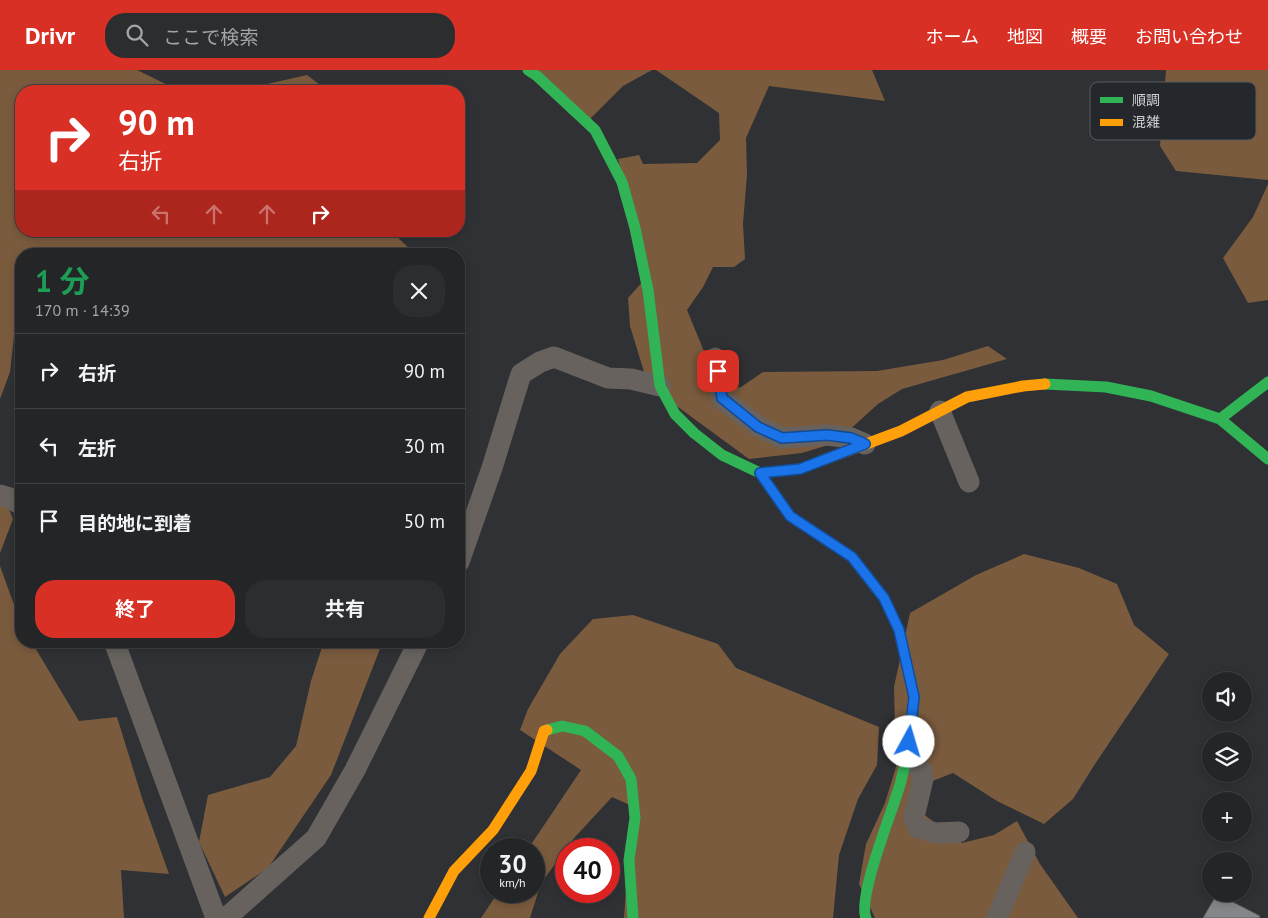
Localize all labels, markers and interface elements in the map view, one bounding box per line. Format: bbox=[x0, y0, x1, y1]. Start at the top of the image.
search box bbox=[105, 13, 455, 58]
text: Drivr bbox=[25, 20, 75, 51]
icon: search bbox=[123, 21, 151, 49]
text: ここで検索 bbox=[163, 25, 258, 49]
text: ホーム bbox=[926, 25, 979, 48]
text: 地図 bbox=[1007, 25, 1043, 48]
text: 概要 bbox=[1071, 25, 1107, 48]
text: お問い合わせ bbox=[1135, 25, 1243, 48]
legend bbox=[1090, 82, 1256, 140]
text: 順調 bbox=[1132, 91, 1160, 109]
text: 90 m bbox=[118, 99, 195, 145]
icon: right bbox=[35, 105, 100, 170]
text: 混雑 bbox=[1132, 113, 1160, 131]
text: 右折 bbox=[118, 147, 162, 175]
icon: left bbox=[147, 200, 175, 228]
icon: ahead bbox=[200, 200, 228, 228]
icon: ahead bbox=[253, 200, 281, 228]
icon: right bbox=[306, 200, 334, 228]
text: 1 分 bbox=[35, 261, 90, 300]
button: close bbox=[393, 265, 445, 317]
text: 170 m · 14:39 bbox=[35, 300, 130, 320]
pin bbox=[697, 350, 739, 392]
icon: right bbox=[35, 357, 63, 385]
icon: arrive bbox=[704, 357, 732, 385]
text: 90 m bbox=[404, 359, 445, 383]
text: 右折 bbox=[78, 361, 116, 385]
icon: left bbox=[35, 432, 63, 460]
text: 30 m bbox=[404, 434, 445, 458]
text: 左折 bbox=[78, 436, 116, 460]
icon: arrive bbox=[35, 507, 63, 535]
text: 50 m bbox=[404, 509, 445, 533]
text: 目的地に到着 bbox=[78, 511, 192, 535]
button: 終了 bbox=[35, 580, 235, 638]
button: 共有 bbox=[245, 580, 445, 638]
map controls bbox=[1202, 672, 1252, 902]
button: sound bbox=[1202, 672, 1252, 722]
position arrow bbox=[882, 715, 934, 767]
button: layers bbox=[1202, 732, 1252, 782]
button: + bbox=[1202, 792, 1252, 842]
speed limit sign: 40 bbox=[555, 838, 620, 903]
text: 30 bbox=[498, 848, 527, 880]
button: − bbox=[1202, 852, 1252, 902]
text: km/h bbox=[499, 875, 526, 890]

